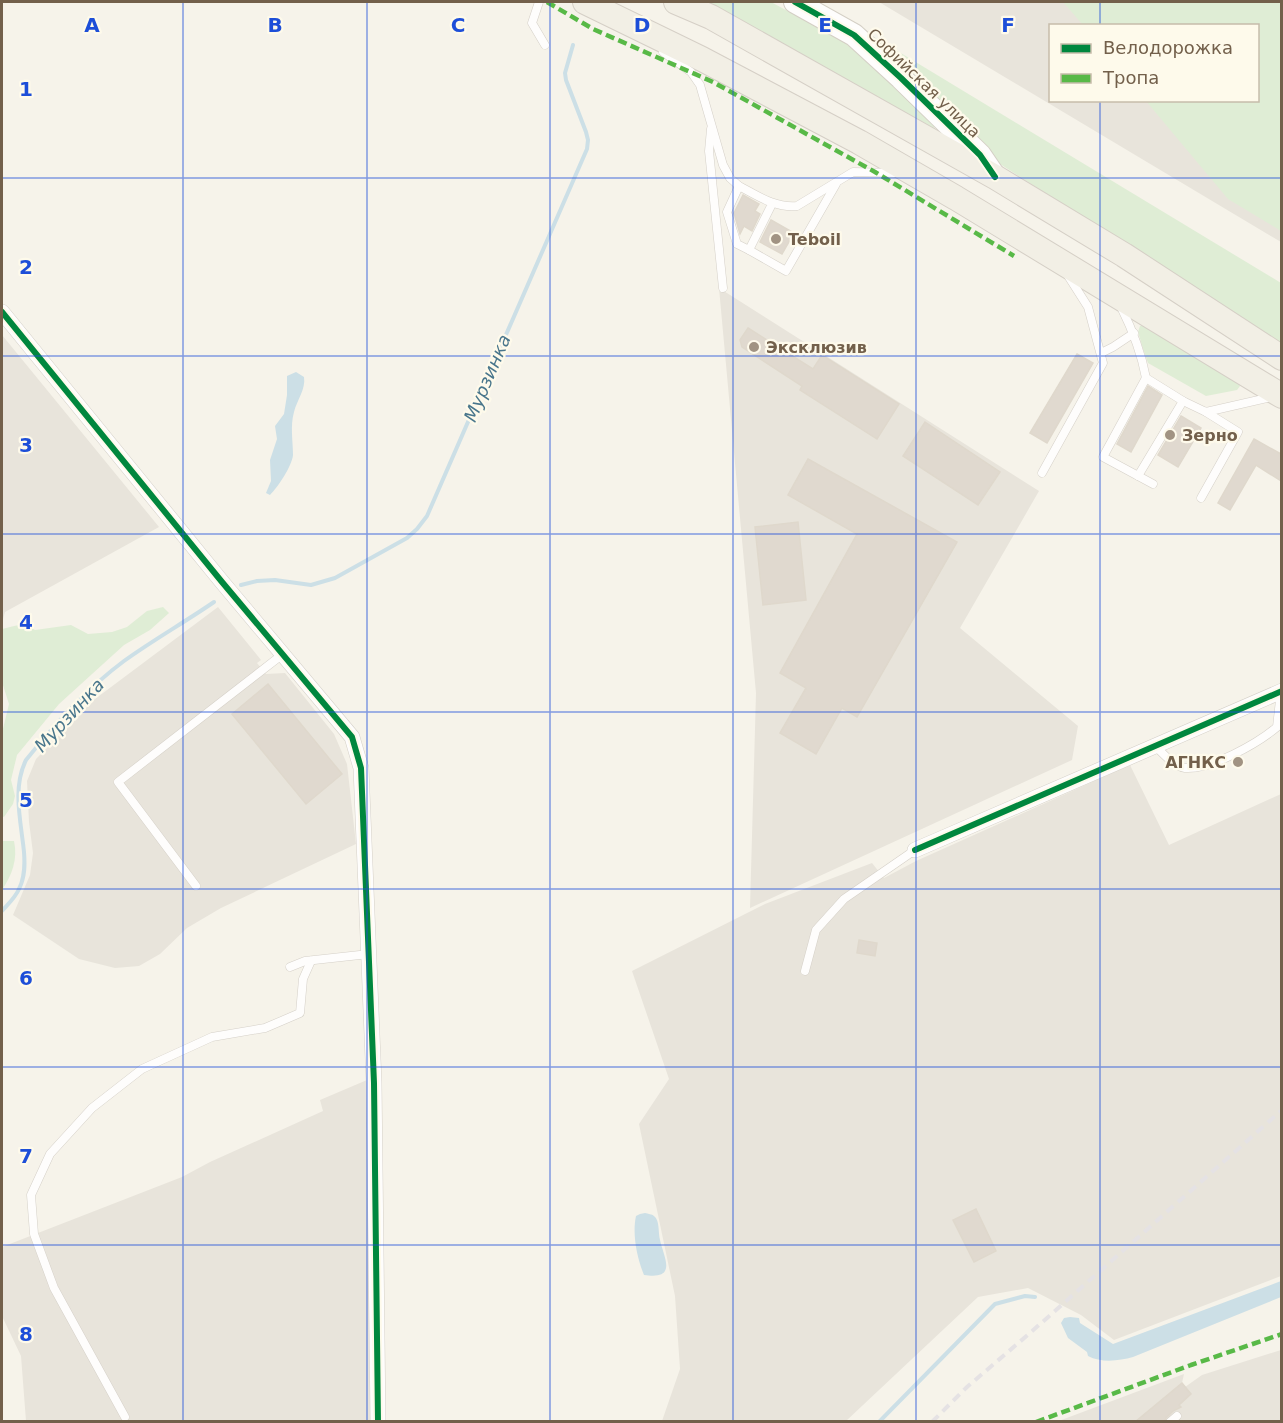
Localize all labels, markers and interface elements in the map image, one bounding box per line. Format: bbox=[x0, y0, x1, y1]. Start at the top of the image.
text: A bbox=[84, 13, 100, 37]
text: B bbox=[267, 13, 283, 37]
text: C bbox=[451, 13, 465, 37]
text: D bbox=[634, 13, 650, 37]
text: E bbox=[818, 13, 832, 37]
text: F bbox=[1001, 13, 1015, 37]
street label: Софийская улица bbox=[864, 24, 984, 142]
legend bbox=[1049, 24, 1259, 102]
text: Велодорожка bbox=[1103, 37, 1233, 58]
text: Тропа bbox=[1102, 67, 1159, 88]
text: 1 bbox=[19, 77, 33, 101]
place label: Teboil bbox=[788, 230, 841, 249]
marker: Teboil bbox=[769, 232, 783, 246]
text: 2 bbox=[19, 255, 33, 279]
water label: Мурзинка bbox=[459, 331, 515, 425]
place label: Эксклюзив bbox=[766, 338, 867, 357]
marker: Эксклюзив bbox=[747, 340, 761, 354]
place label: Зерно bbox=[1182, 426, 1238, 445]
marker: Зерно bbox=[1163, 428, 1177, 442]
text: 3 bbox=[19, 433, 33, 457]
text: 4 bbox=[19, 610, 33, 634]
water label: Мурзинка bbox=[30, 674, 108, 756]
place label: АГНКС bbox=[1165, 753, 1226, 772]
marker: АГНКС bbox=[1231, 755, 1245, 769]
text: 5 bbox=[19, 788, 33, 812]
text: 6 bbox=[19, 966, 33, 990]
text: 7 bbox=[19, 1144, 33, 1168]
text: 8 bbox=[19, 1322, 33, 1346]

